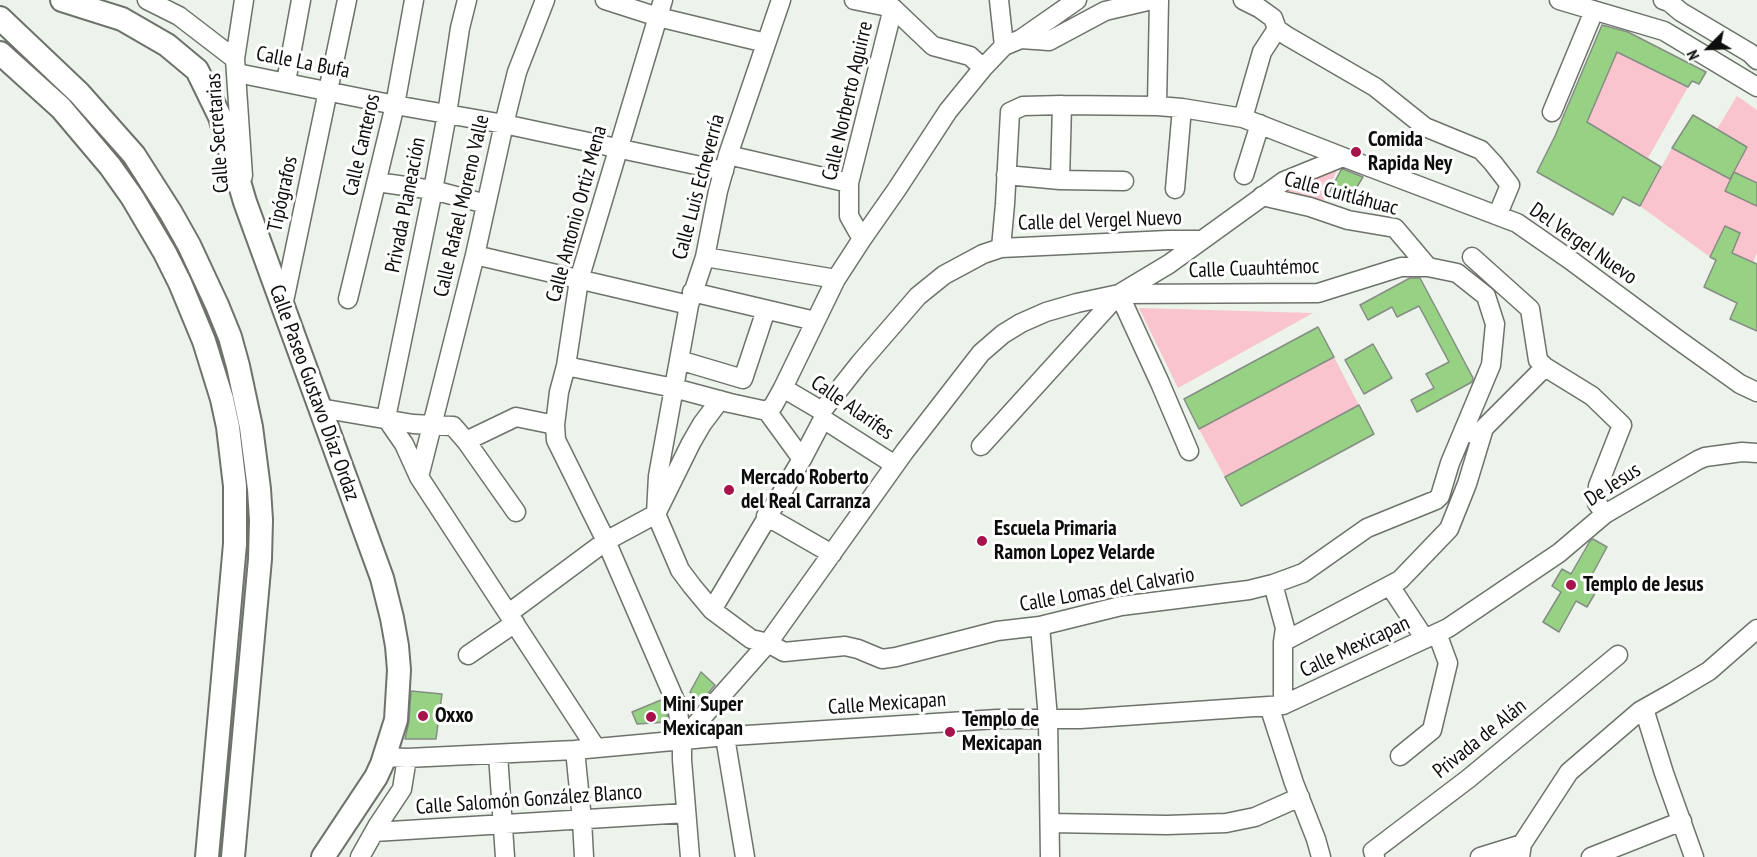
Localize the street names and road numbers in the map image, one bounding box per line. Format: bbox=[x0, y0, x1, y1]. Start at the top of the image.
street label: Calle Norberto Aguirre bbox=[817, 19, 879, 183]
street label: Calle La Bufa bbox=[254, 42, 352, 84]
street label: Calle Secretarias bbox=[201, 72, 235, 194]
street label: Calle Canteros bbox=[338, 92, 386, 198]
street label: Calle Luis Echeverría bbox=[667, 111, 731, 263]
street label: Calle Rafael Moreno Valle bbox=[429, 112, 495, 300]
street label: Calle Antonio Ortiz Mena bbox=[541, 123, 613, 305]
street label: Privada Planeación bbox=[381, 135, 431, 275]
street label: Tipógrafos bbox=[263, 154, 303, 234]
street label: Calle Cuitláhuac bbox=[1281, 167, 1401, 221]
street label: Del Vergel Nuevo bbox=[1524, 198, 1642, 290]
street label: Calle del Vergel Nuevo bbox=[1018, 206, 1182, 236]
street label: Calle Cuauhtémoc bbox=[1188, 254, 1320, 284]
street label: Calle Paseo Gustavo Díaz Ordaz bbox=[263, 282, 365, 504]
street label: Calle Alarifes bbox=[806, 370, 898, 446]
street label: De Jesus bbox=[1580, 458, 1646, 512]
street label: Calle Lomas del Calvario bbox=[1018, 562, 1196, 618]
street label: Calle Mexicapan bbox=[1296, 611, 1414, 683]
street label: Calle Mexicapan bbox=[827, 687, 947, 721]
street label: Privada de Alán bbox=[1428, 694, 1532, 784]
street label: Calle Salomón González Blanco bbox=[415, 780, 643, 820]

